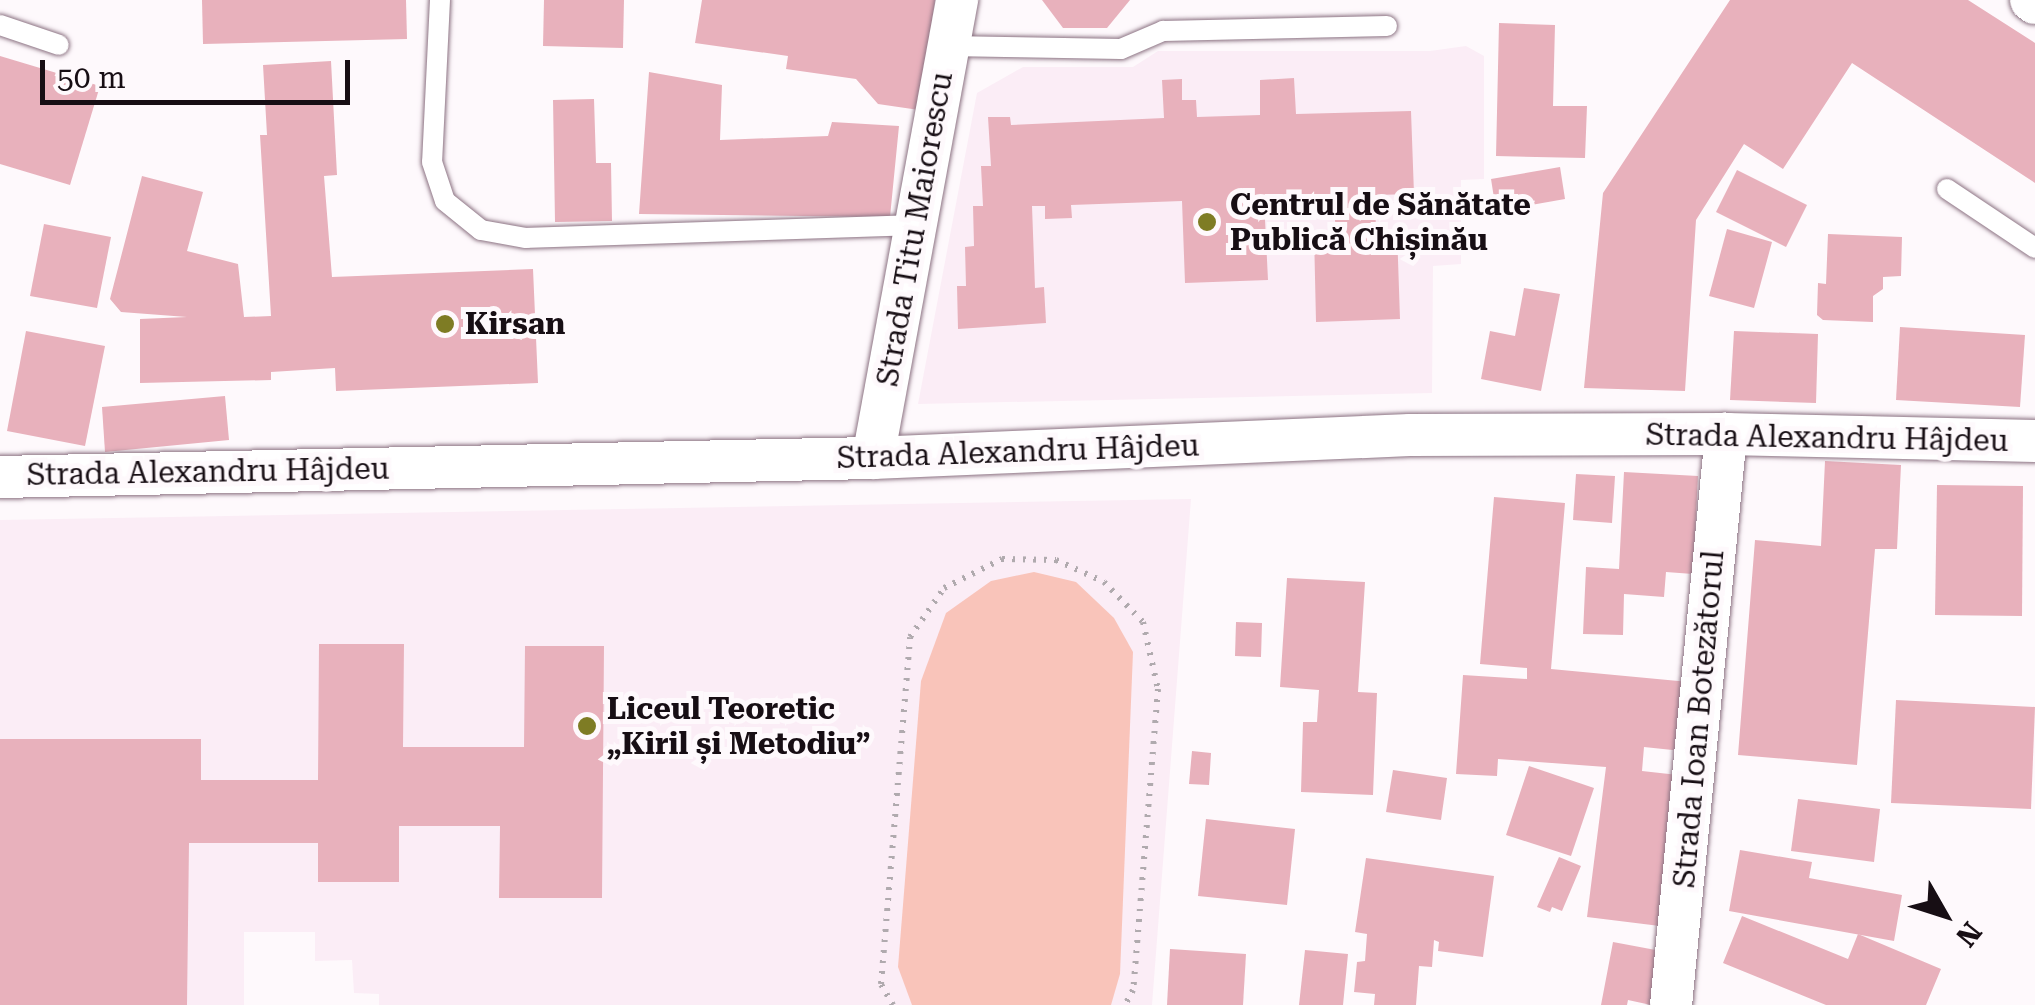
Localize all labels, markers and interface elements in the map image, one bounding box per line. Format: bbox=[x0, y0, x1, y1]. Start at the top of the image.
scale bar bbox=[45, 40, 355, 102]
text: 50 m bbox=[57, 60, 126, 95]
street label: Strada Titu Maiorescu bbox=[870, 69, 960, 389]
place label: Centrul de Sănătate Publică Chișinău bbox=[1230, 187, 1531, 258]
marker: Centrul de Sănătate Publică Chișinău bbox=[1194, 209, 1220, 235]
place label: Kirsan bbox=[465, 306, 565, 342]
marker: Kirsan bbox=[434, 313, 456, 335]
street label: Strada Alexandru Hâjdeu bbox=[1645, 417, 2009, 459]
street label: Strada Alexandru Hâjdeu bbox=[836, 428, 1200, 476]
street label: Strada Alexandru Hâjdeu bbox=[26, 451, 390, 493]
street label: Strada Ioan Botezătorul bbox=[1666, 549, 1732, 889]
place label: Liceul Teoretic „Kiril și Metodiu” bbox=[607, 691, 870, 762]
marker: Liceul Teoretic „Kiril și Metodiu” bbox=[576, 715, 598, 737]
north arrow bbox=[1895, 865, 1995, 965]
text: N bbox=[1949, 915, 1988, 953]

